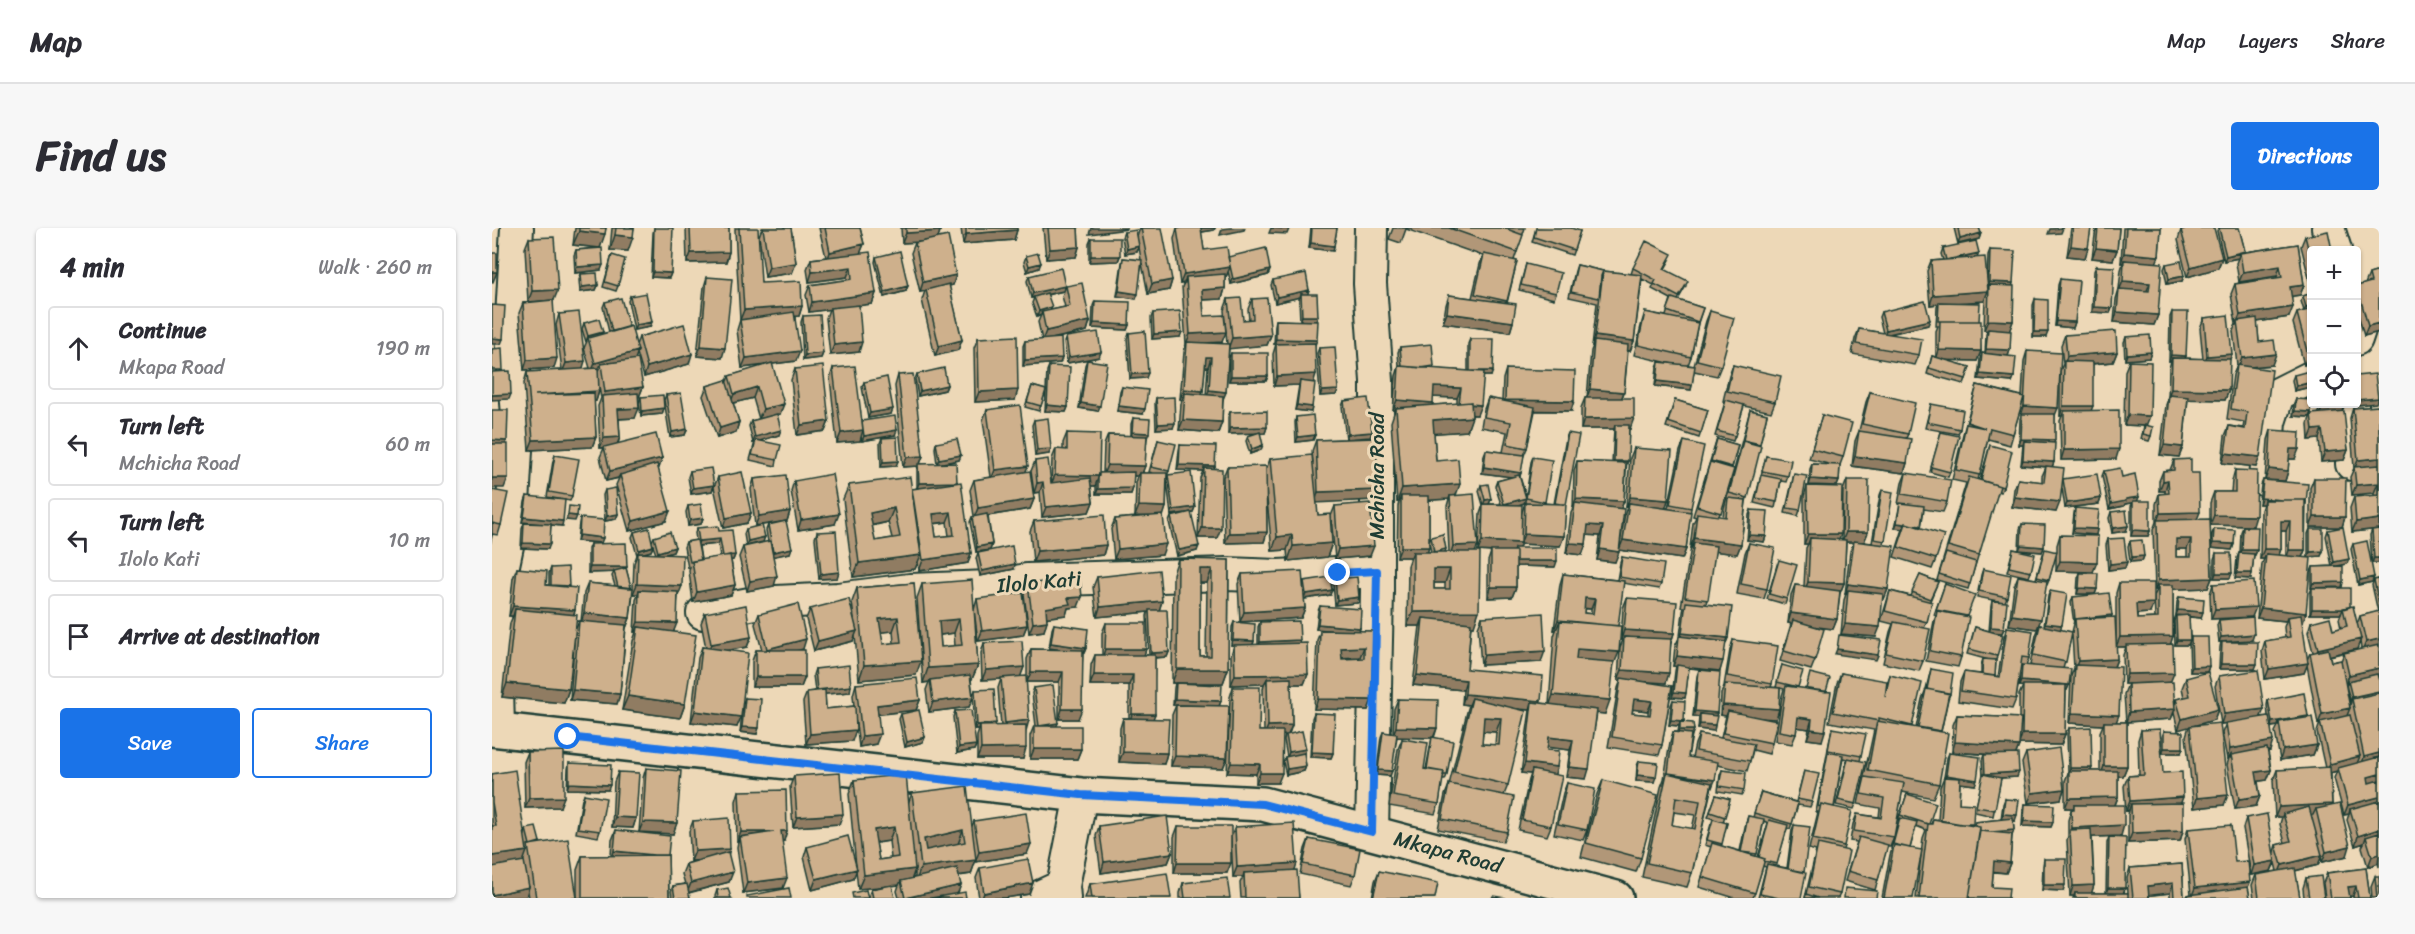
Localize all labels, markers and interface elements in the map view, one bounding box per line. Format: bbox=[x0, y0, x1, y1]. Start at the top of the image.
text: Map bbox=[30, 17, 82, 66]
text: Map bbox=[2167, 22, 2206, 60]
text: Layers bbox=[2239, 22, 2298, 60]
text: Share bbox=[2331, 22, 2385, 60]
text: Find us bbox=[36, 119, 166, 193]
button: Directions bbox=[2231, 122, 2379, 190]
text: 4 min bbox=[60, 244, 124, 290]
map controls bbox=[2307, 246, 2361, 408]
button: + bbox=[2307, 246, 2361, 300]
text: Walk · 260 m bbox=[318, 250, 432, 285]
button: − bbox=[2307, 300, 2361, 354]
text: Continue bbox=[119, 311, 207, 350]
text: 190 m bbox=[376, 331, 430, 366]
icon: ahead bbox=[62, 332, 95, 365]
text: Mkapa Road bbox=[119, 350, 224, 385]
button: locate bbox=[2307, 354, 2361, 408]
text: Turn left bbox=[119, 407, 204, 446]
street label: Mchicha Road bbox=[1358, 411, 1396, 539]
text: 60 m bbox=[385, 427, 430, 462]
icon: left bbox=[62, 428, 95, 461]
text: Mchicha Road bbox=[119, 446, 240, 481]
text: Turn left bbox=[119, 503, 204, 542]
text: 10 m bbox=[388, 523, 430, 558]
icon: left bbox=[62, 524, 95, 557]
text: Ilolo Kati bbox=[119, 542, 200, 577]
street label: Ilolo Kati bbox=[994, 559, 1084, 605]
route end bbox=[1324, 559, 1350, 585]
text: Arrive at destination bbox=[119, 617, 320, 656]
icon: arrive bbox=[62, 620, 95, 653]
button: Save bbox=[60, 708, 240, 778]
button: Share bbox=[252, 708, 432, 778]
route start bbox=[554, 723, 580, 749]
street label: Mkapa Road bbox=[1390, 819, 1508, 885]

